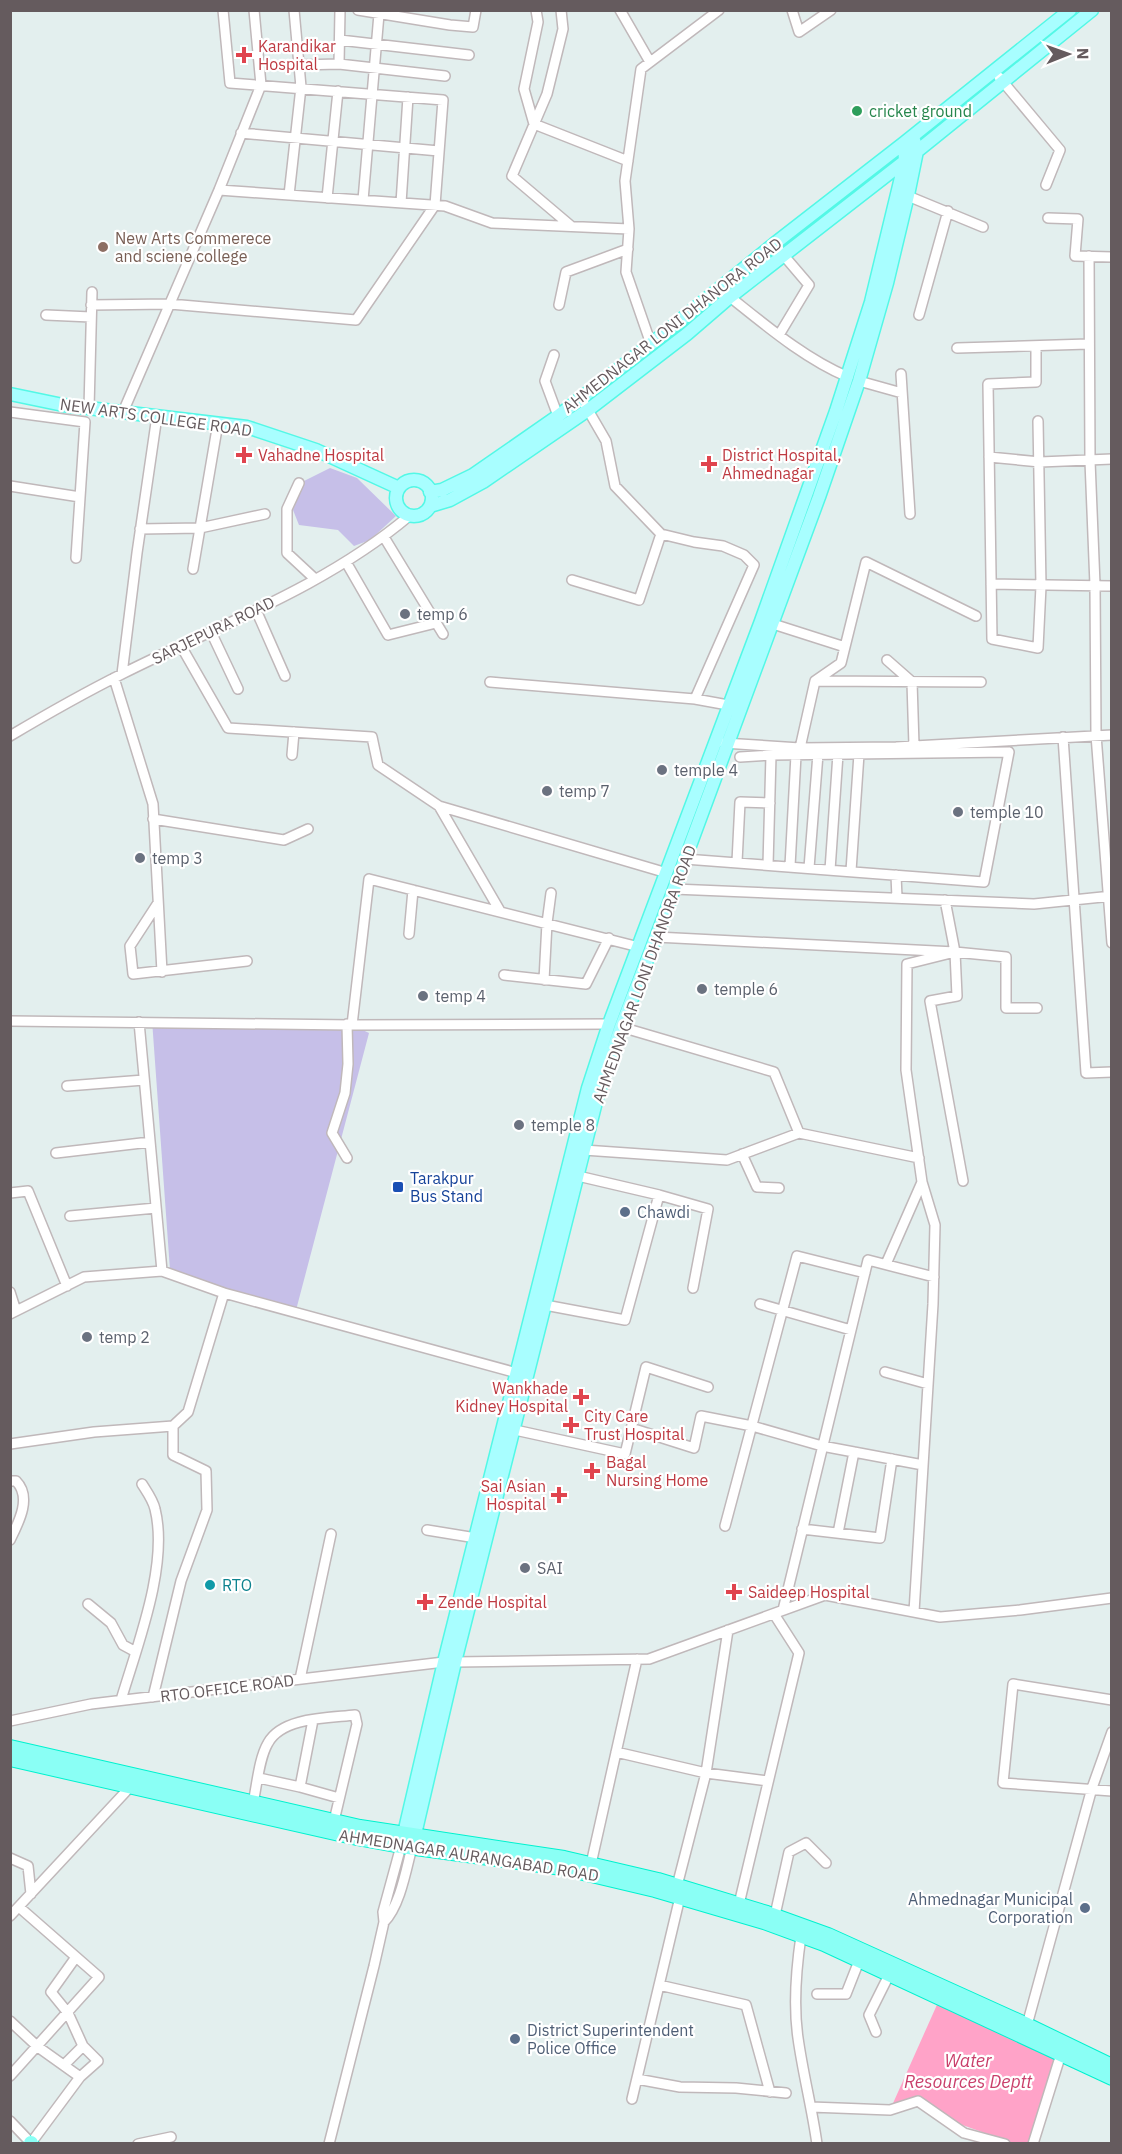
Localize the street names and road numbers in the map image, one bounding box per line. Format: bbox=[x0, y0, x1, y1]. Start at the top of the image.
street label: AHMEDNAGAR LONI DHANORA ROAD bbox=[558, 233, 786, 417]
street label: NEW ARTS COLLEGE ROAD bbox=[59, 394, 253, 440]
street label: SARJEPURA ROAD bbox=[148, 592, 278, 668]
street label: AHMEDNAGAR LONI DHANORA ROAD bbox=[588, 842, 700, 1106]
street label: RTO OFFICE ROAD bbox=[159, 1670, 295, 1706]
street label: AHMEDNAGAR AURANGABAD ROAD bbox=[338, 1825, 600, 1885]

